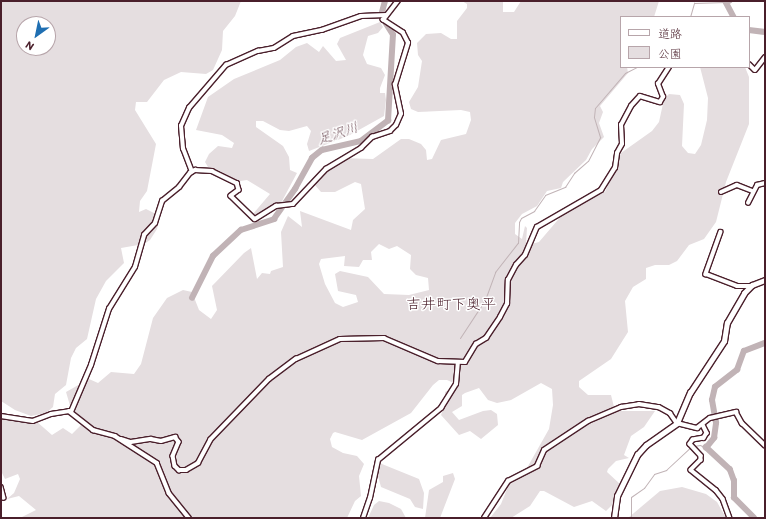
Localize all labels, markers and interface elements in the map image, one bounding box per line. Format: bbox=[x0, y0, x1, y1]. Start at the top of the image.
north arrow bbox=[16, 16, 56, 56]
legend bbox=[620, 16, 750, 68]
text: 道路 bbox=[658, 27, 682, 41]
text: N bbox=[23, 38, 36, 53]
text: 公園 bbox=[658, 47, 682, 61]
water label: 足沢川 bbox=[315, 119, 361, 149]
district label: 吉井町下奥平 bbox=[406, 296, 496, 314]

